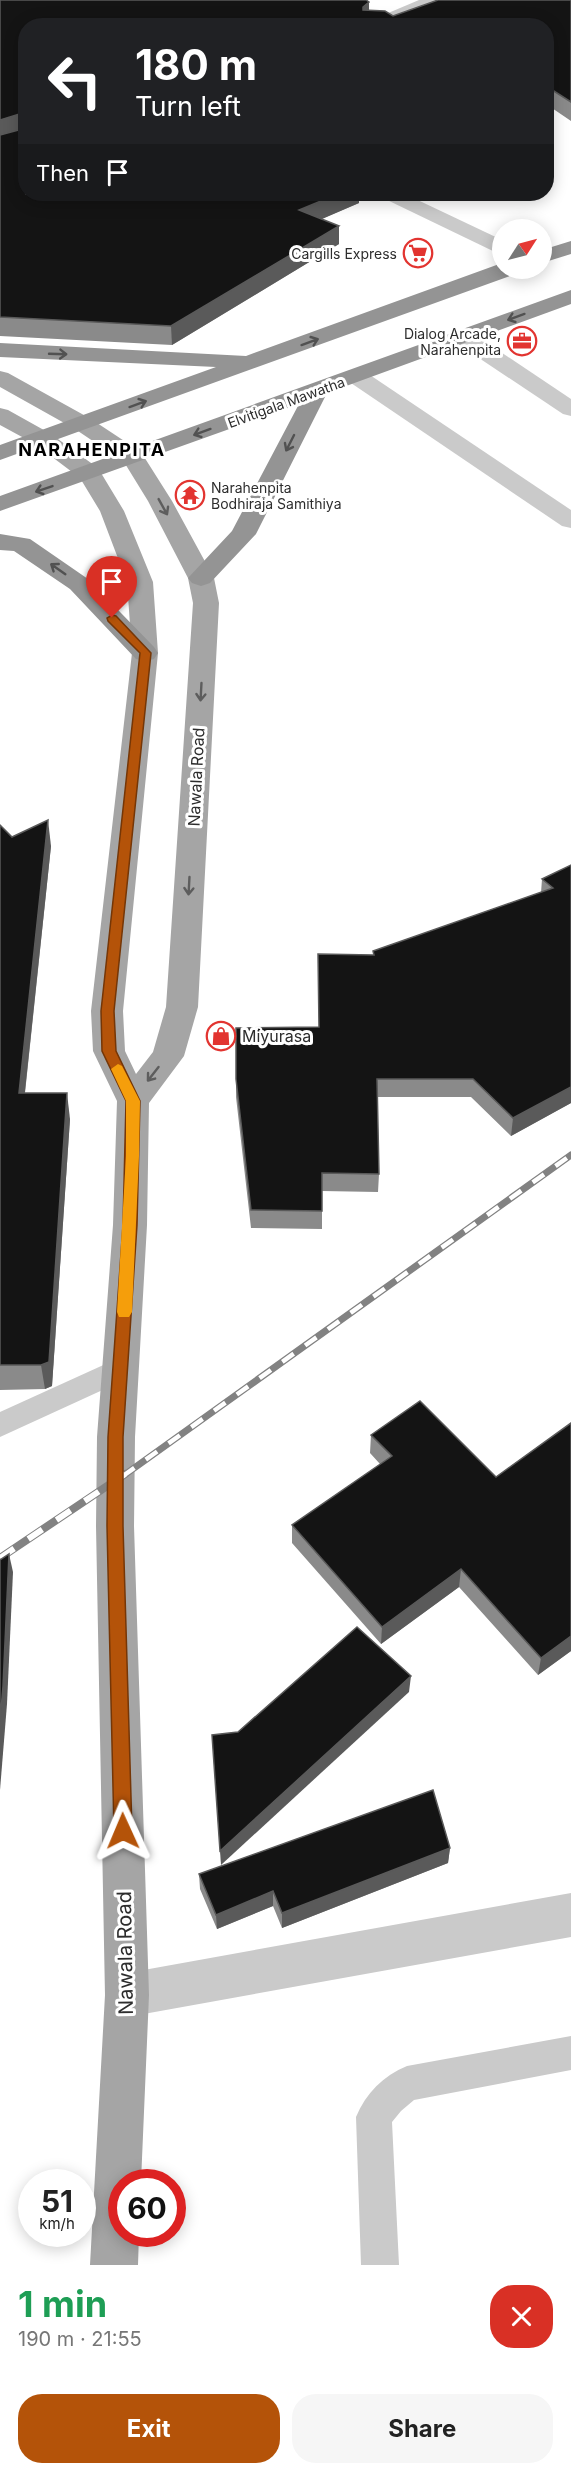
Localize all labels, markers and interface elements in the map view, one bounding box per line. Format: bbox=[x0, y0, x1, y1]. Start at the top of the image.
text: 180 m bbox=[135, 39, 257, 90]
icon: left bbox=[36, 42, 114, 120]
text: Turn left bbox=[135, 90, 241, 123]
icon: arrive bbox=[101, 156, 134, 189]
text: Then bbox=[36, 160, 89, 186]
north arrow bbox=[492, 219, 552, 279]
map controls bbox=[492, 219, 552, 279]
supermarket icon: Cargills Express bbox=[402, 237, 434, 269]
place label: Cargills Express bbox=[291, 245, 397, 262]
one-way arrow bbox=[507, 312, 526, 323]
place label: Dialog Arcade, Narahenpita bbox=[404, 325, 501, 358]
office icon: Dialog Arcade, Narahenpita bbox=[506, 325, 538, 357]
one-way arrow bbox=[301, 335, 319, 346]
one-way arrow bbox=[48, 349, 68, 360]
street label: Elvitigala Mawatha bbox=[225, 373, 347, 431]
one-way arrow bbox=[128, 398, 147, 409]
one-way arrow bbox=[193, 428, 212, 439]
one-way arrow bbox=[284, 434, 296, 451]
district label: NARAHENPITA bbox=[18, 439, 166, 460]
temple icon: Narahenpita Bodhiraja Samithiya bbox=[174, 479, 206, 511]
place label: Narahenpita Bodhiraja Samithiya bbox=[211, 479, 342, 512]
one-way arrow bbox=[35, 484, 54, 495]
one-way arrow bbox=[157, 498, 169, 515]
pin bbox=[86, 556, 137, 618]
one-way arrow bbox=[50, 563, 66, 575]
icon: arrive bbox=[95, 565, 128, 598]
one-way arrow bbox=[195, 681, 206, 701]
street label: Nawala Road bbox=[183, 727, 209, 827]
one-way arrow bbox=[184, 876, 195, 896]
shop icon: Miyurasa bbox=[205, 1020, 237, 1052]
place label: Miyurasa bbox=[242, 1026, 311, 1046]
one-way arrow bbox=[147, 1066, 160, 1082]
position arrow bbox=[91, 1799, 155, 1863]
street label: Nawala Road bbox=[112, 1891, 138, 2015]
speed limit sign: 60 bbox=[108, 2169, 186, 2247]
text: 51 bbox=[41, 2183, 73, 2219]
text: km/h bbox=[39, 2214, 75, 2233]
text: 1 min bbox=[18, 2282, 107, 2326]
button: close bbox=[490, 2285, 553, 2348]
text: 190 m · 21:55 bbox=[18, 2327, 142, 2351]
button: Exit bbox=[18, 2394, 280, 2463]
button: Share bbox=[292, 2394, 553, 2463]

